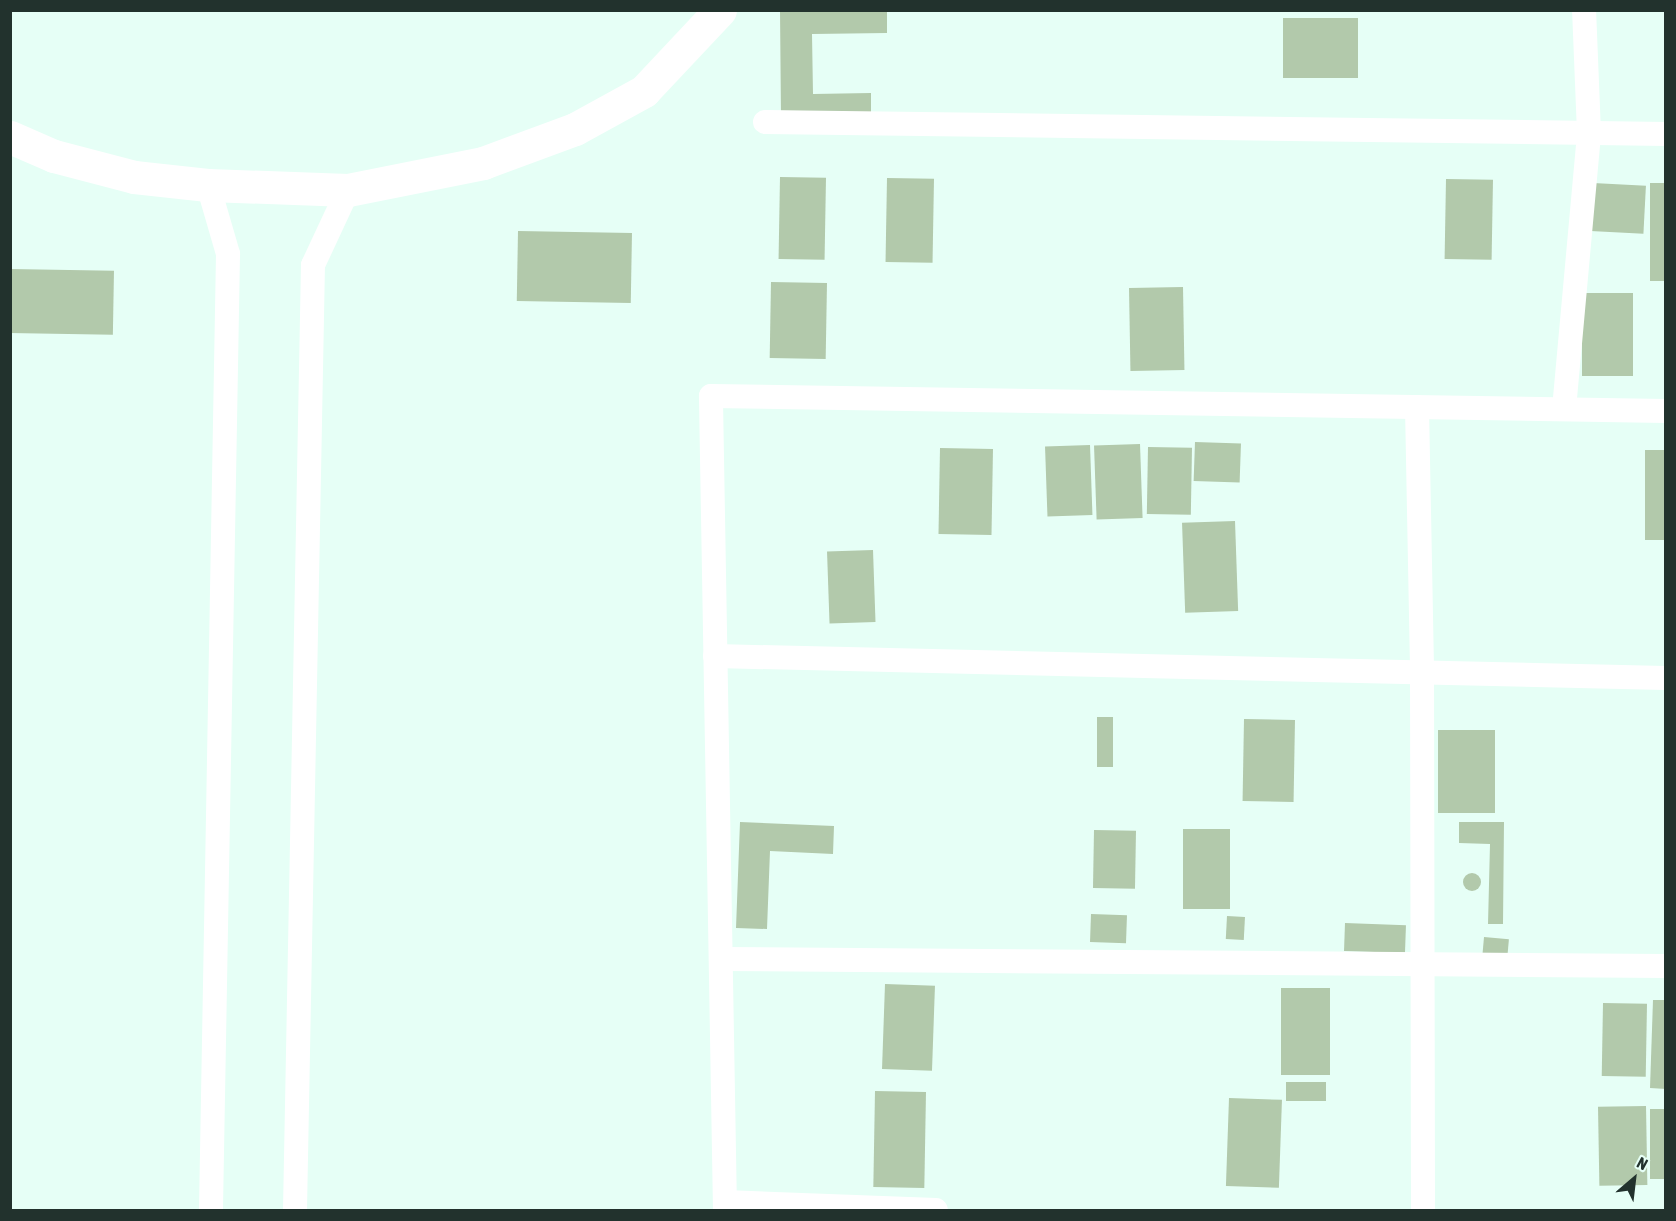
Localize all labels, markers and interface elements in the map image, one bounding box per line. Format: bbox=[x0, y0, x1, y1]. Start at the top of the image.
north arrow bbox=[1604, 1149, 1664, 1209]
text: N bbox=[1634, 1153, 1651, 1173]

